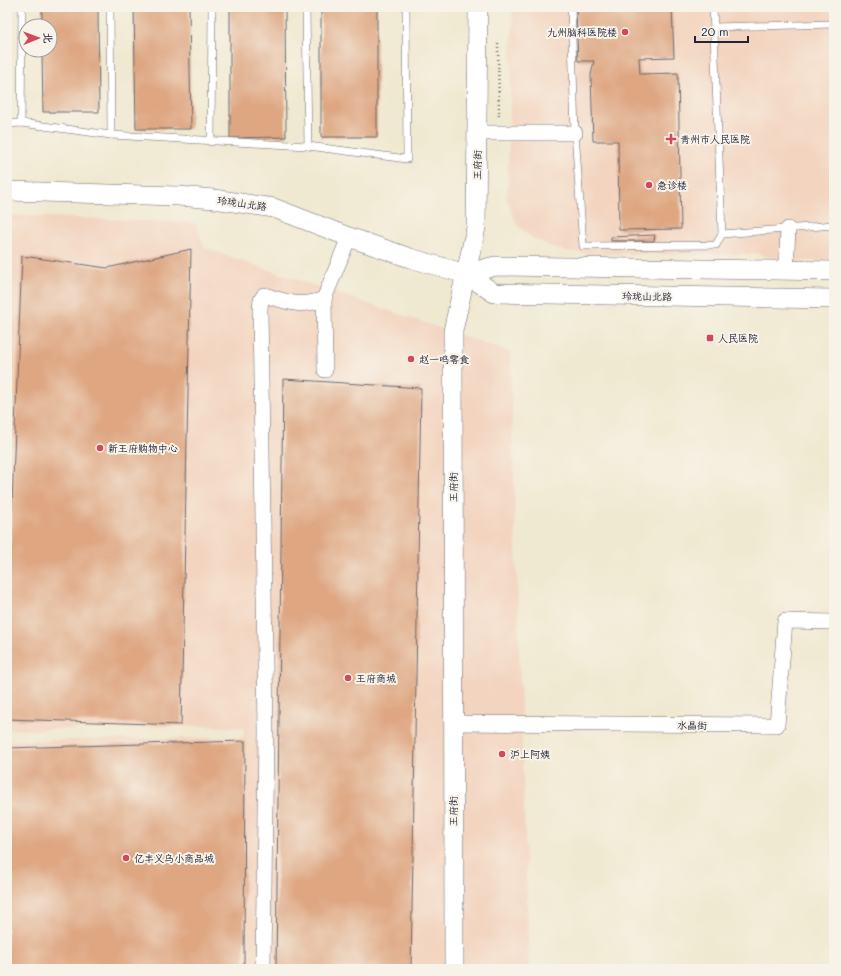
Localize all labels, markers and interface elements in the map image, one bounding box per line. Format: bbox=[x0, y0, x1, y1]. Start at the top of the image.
north arrow bbox=[18, 18, 58, 58]
scale bar bbox=[695, 18, 748, 44]
text: 20 m bbox=[701, 23, 729, 39]
place label: 九州脑科医院楼 bbox=[547, 25, 617, 39]
marker: 九州脑科医院楼 bbox=[620, 27, 630, 37]
text: 北 bbox=[41, 32, 56, 43]
place label: 青州市人民医院 bbox=[680, 132, 750, 146]
marker: 青州市人民医院 bbox=[665, 133, 677, 145]
street label: 王府街 bbox=[470, 150, 484, 180]
place label: 急诊楼 bbox=[657, 178, 687, 192]
marker: 急诊楼 bbox=[644, 180, 654, 190]
street label: 玲珑山北路 bbox=[216, 193, 268, 213]
street label: 玲珑山北路 bbox=[622, 289, 672, 303]
place label: 人民医院 bbox=[718, 331, 758, 345]
marker: 人民医院 bbox=[705, 333, 715, 343]
place label: 赵一鸣零食 bbox=[419, 352, 469, 366]
marker: 赵一鸣零食 bbox=[406, 354, 416, 364]
place label: 新王府购物中心 bbox=[108, 441, 178, 455]
marker: 新王府购物中心 bbox=[95, 443, 105, 453]
street label: 王府街 bbox=[446, 472, 460, 502]
place label: 王府商城 bbox=[356, 671, 396, 685]
marker: 王府商城 bbox=[343, 673, 353, 683]
street label: 水晶街 bbox=[677, 718, 707, 732]
place label: 沪上阿姨 bbox=[510, 747, 550, 761]
marker: 沪上阿姨 bbox=[497, 749, 507, 759]
street label: 王府街 bbox=[446, 796, 460, 826]
place label: 亿丰义乌小商品城 bbox=[134, 851, 214, 865]
marker: 亿丰义乌小商品城 bbox=[121, 853, 131, 863]

